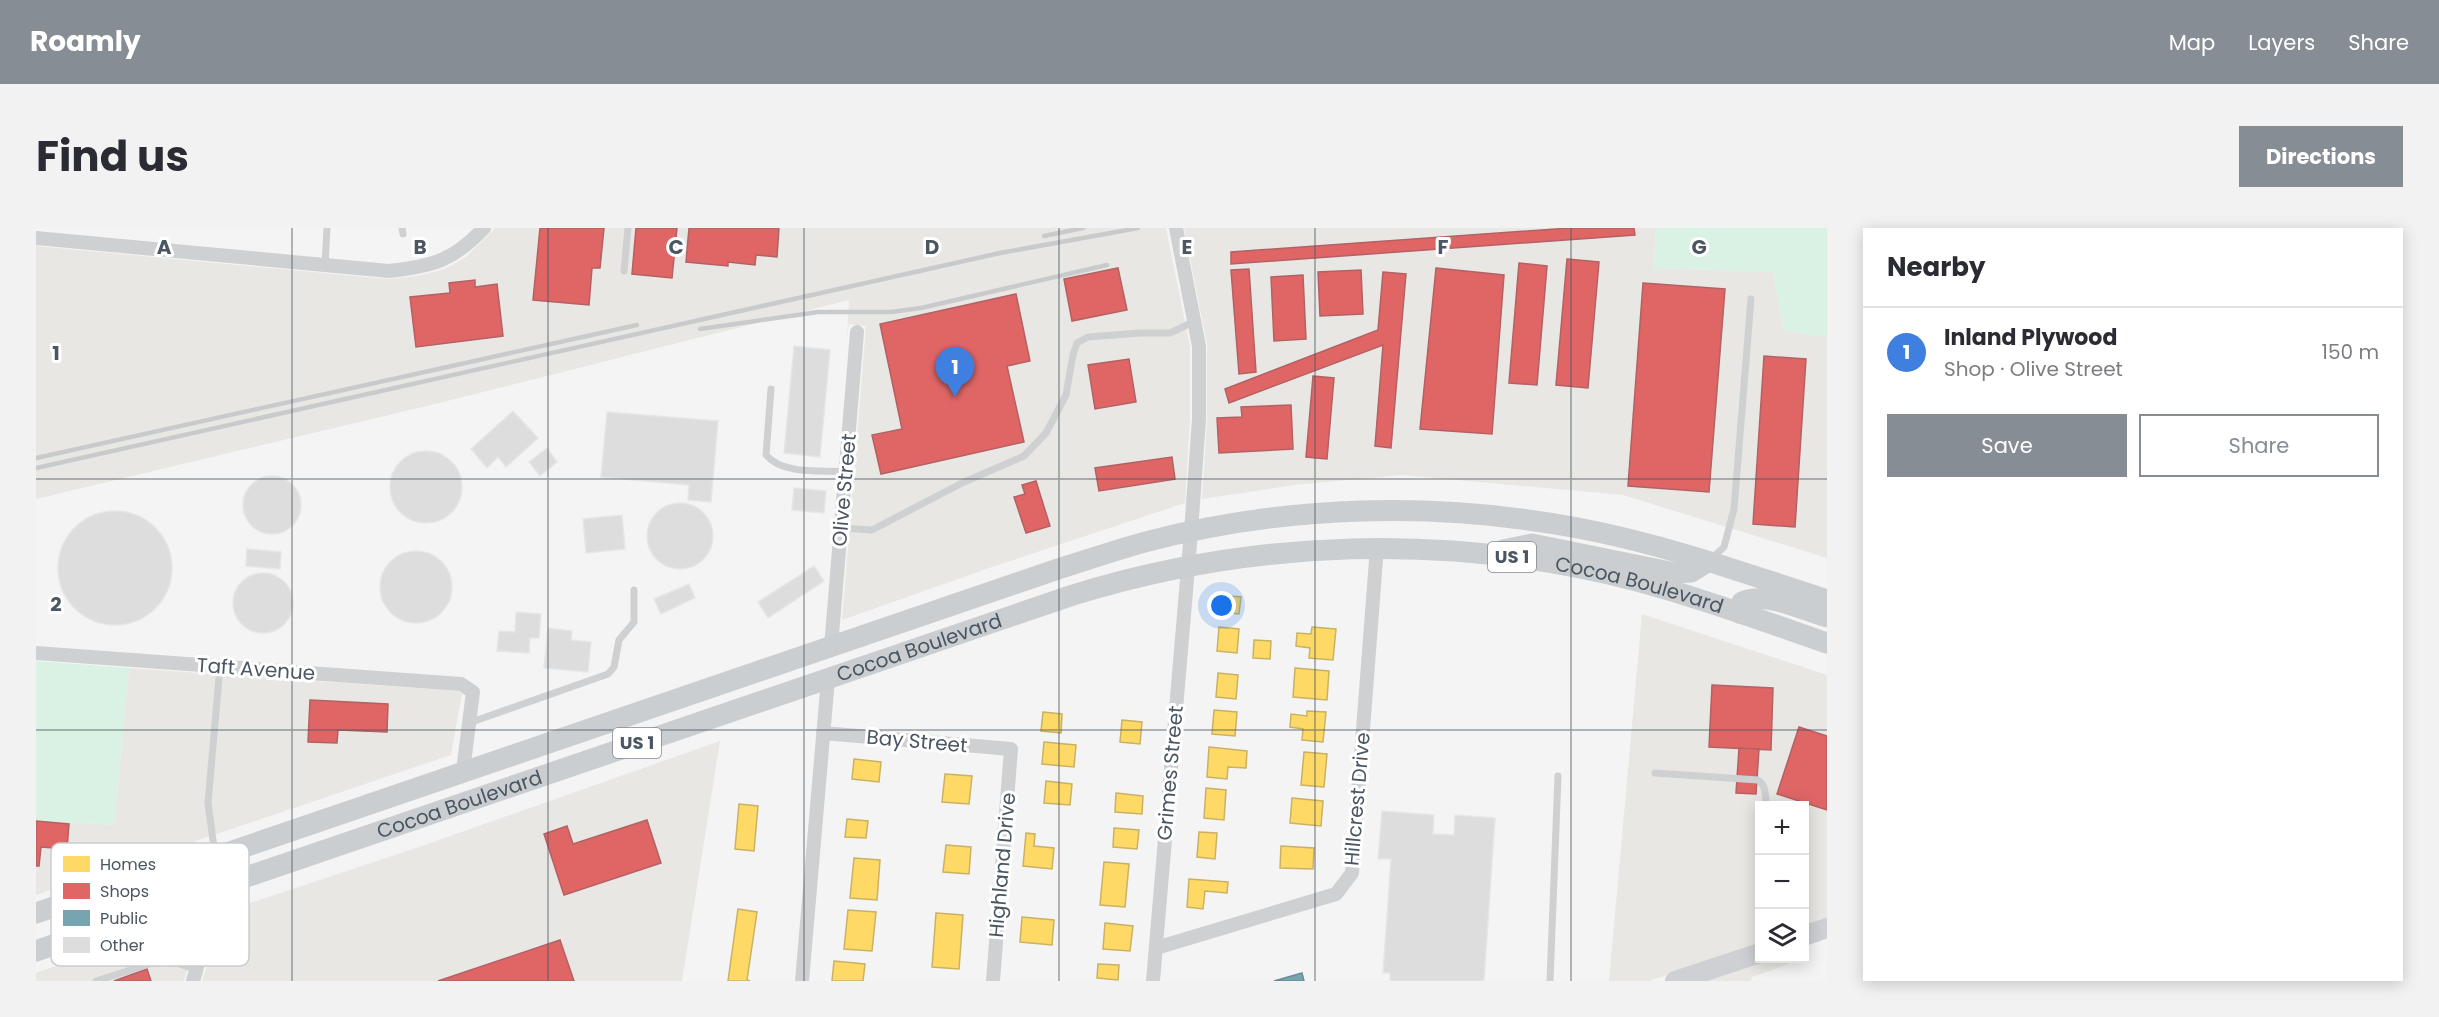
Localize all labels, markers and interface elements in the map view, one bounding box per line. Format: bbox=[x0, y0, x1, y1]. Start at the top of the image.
text: Roamly bbox=[30, 22, 141, 61]
text: Map bbox=[2169, 28, 2215, 57]
text: Layers bbox=[2248, 28, 2315, 57]
text: Share bbox=[2348, 28, 2409, 57]
button: Directions bbox=[2239, 126, 2403, 187]
text: Find us bbox=[36, 127, 189, 186]
text: A bbox=[157, 233, 172, 261]
text: B bbox=[413, 233, 427, 261]
text: C bbox=[668, 233, 684, 261]
text: D bbox=[925, 233, 939, 261]
text: E bbox=[1182, 233, 1192, 261]
text: F bbox=[1438, 233, 1449, 261]
text: G bbox=[1691, 233, 1707, 261]
text: Nearby bbox=[1887, 249, 1985, 285]
text: Inland Plywood bbox=[1944, 322, 2117, 353]
text: 1 bbox=[1903, 338, 1910, 366]
text: 150 m bbox=[2322, 338, 2379, 366]
text: 1 bbox=[52, 339, 60, 367]
pin: 1 bbox=[936, 348, 974, 397]
text: Shop · Olive Street bbox=[1944, 355, 2123, 383]
button: Save bbox=[1887, 414, 2127, 477]
button: Share bbox=[2139, 414, 2379, 477]
street label: Olive Street bbox=[825, 432, 863, 548]
road number: US 1 bbox=[1488, 542, 1536, 572]
street label: Cocoa Boulevard bbox=[1553, 550, 1727, 620]
text: 2 bbox=[50, 590, 62, 618]
your location bbox=[1207, 591, 1236, 620]
street label: Cocoa Boulevard bbox=[833, 606, 1006, 689]
street label: Taft Avenue bbox=[196, 651, 316, 687]
street label: Grimes Street bbox=[1150, 704, 1190, 842]
street label: Bay Street bbox=[865, 723, 969, 759]
road number: US 1 bbox=[613, 728, 661, 758]
street label: Hillcrest Drive bbox=[1337, 731, 1377, 867]
street label: Cocoa Boulevard bbox=[373, 763, 546, 845]
street label: Highland Drive bbox=[982, 791, 1022, 939]
map controls bbox=[1755, 801, 1809, 963]
button: + bbox=[1755, 801, 1809, 855]
legend bbox=[51, 843, 249, 966]
text: Homes bbox=[100, 853, 156, 876]
button: − bbox=[1755, 855, 1809, 909]
text: Shops bbox=[100, 880, 149, 903]
text: Public bbox=[100, 907, 148, 930]
button: layers bbox=[1755, 909, 1809, 963]
text: Other bbox=[100, 934, 145, 957]

